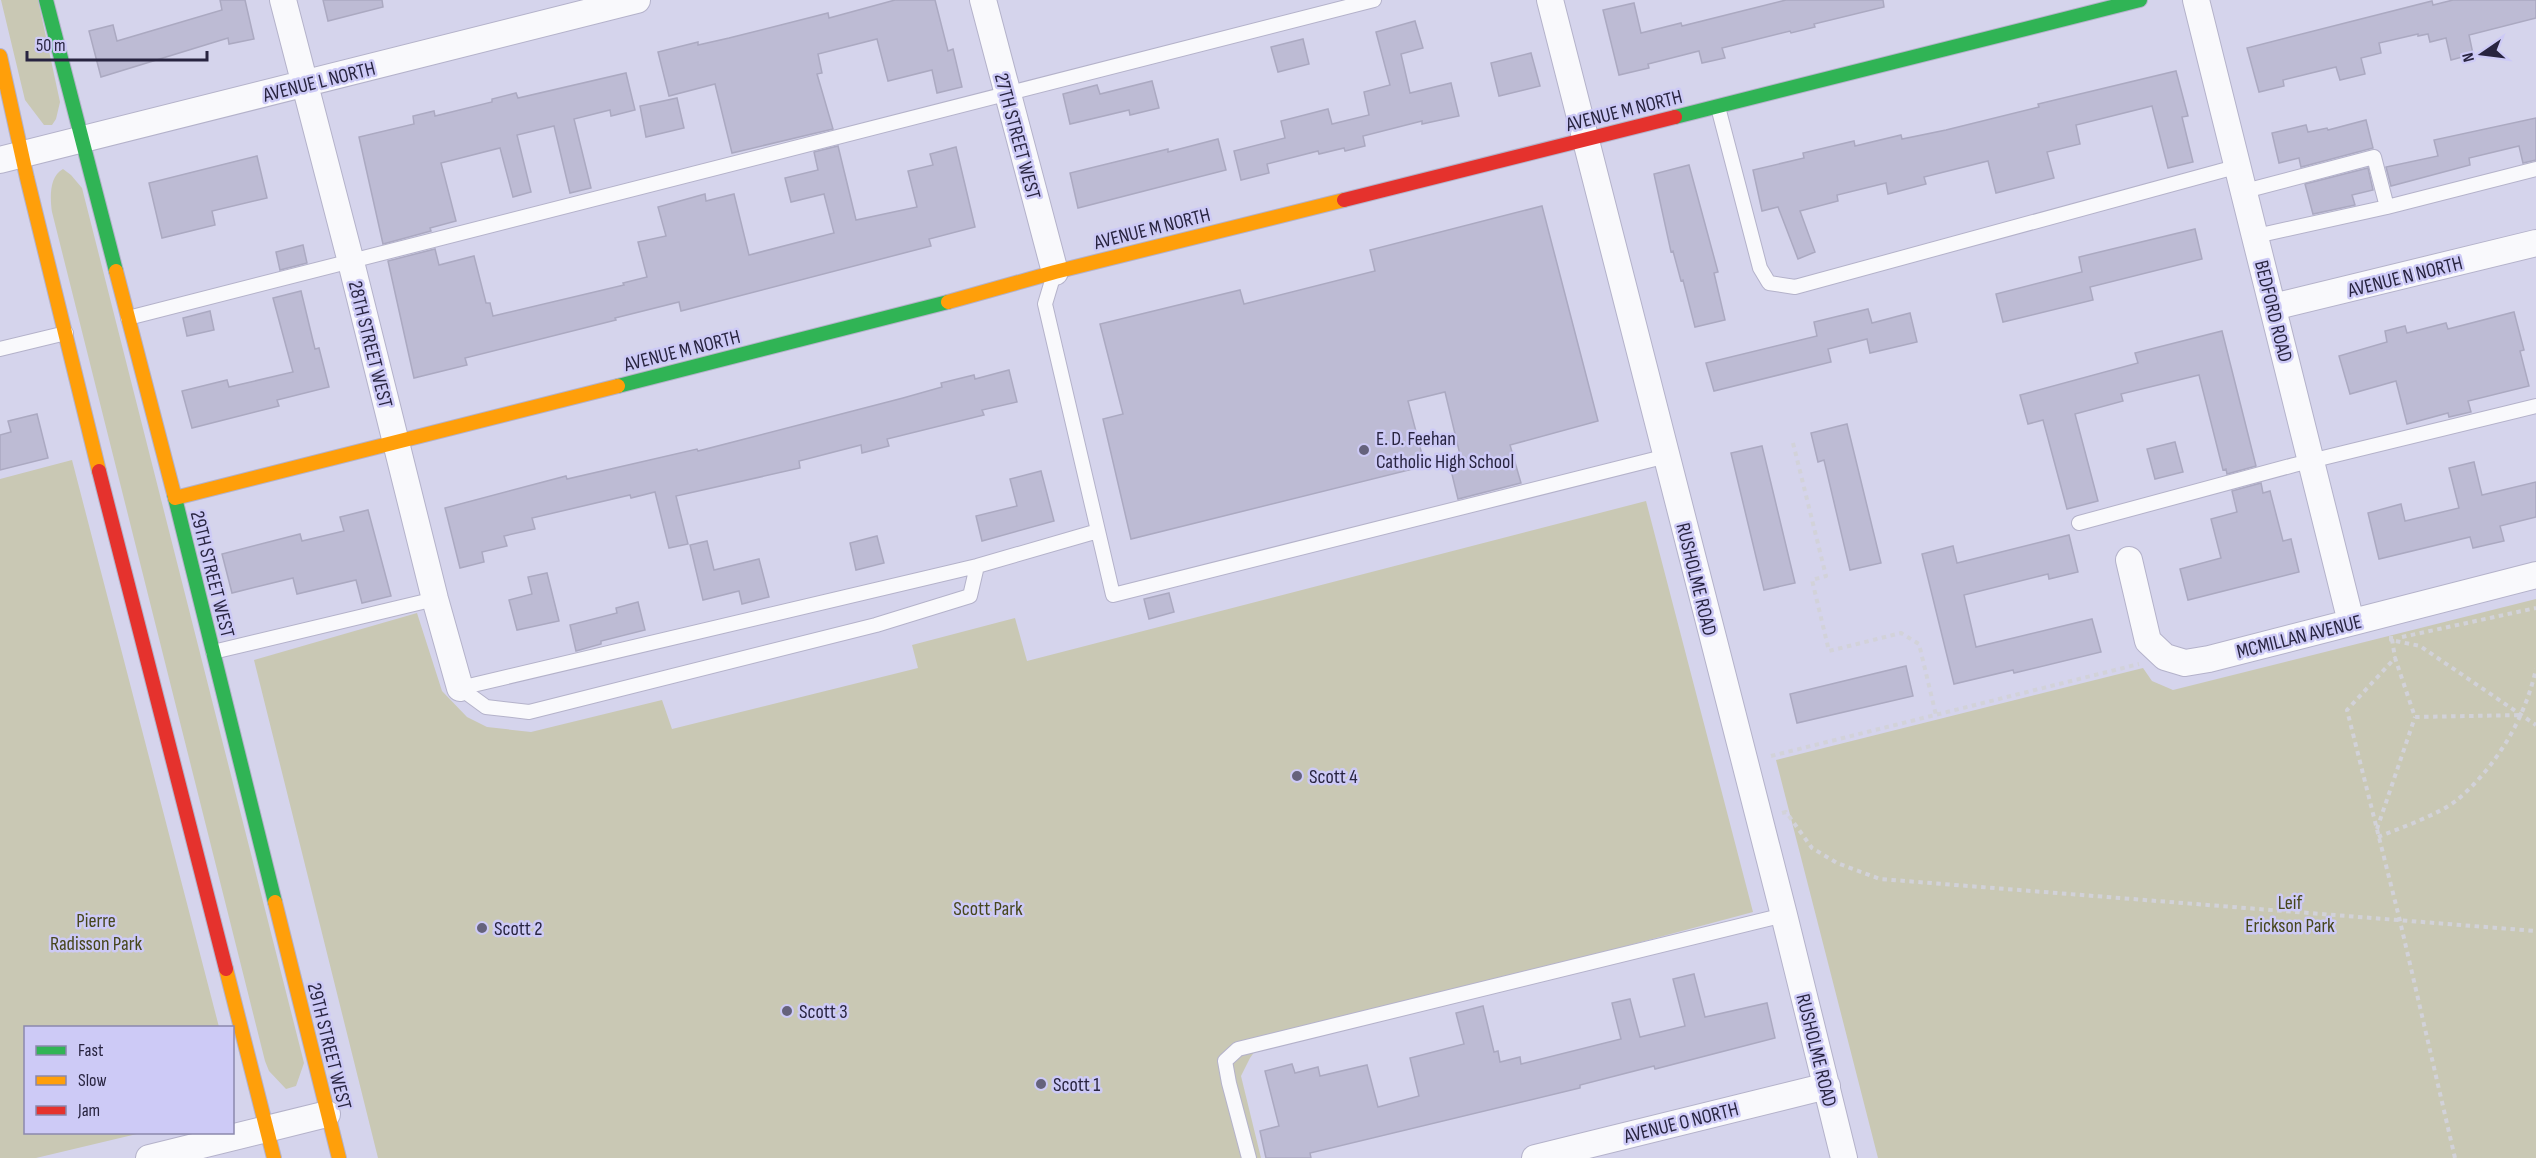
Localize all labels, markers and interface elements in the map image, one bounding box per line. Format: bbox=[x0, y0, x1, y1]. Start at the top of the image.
scale bar bbox=[27, 24, 207, 62]
north arrow bbox=[2452, 24, 2512, 84]
text: 50 m bbox=[36, 35, 66, 56]
text: N bbox=[2459, 51, 2479, 64]
street label: AVENUE L NORTH bbox=[260, 56, 378, 108]
street label: 27TH STREET WEST bbox=[989, 71, 1045, 202]
street label: AVENUE M NORTH bbox=[1563, 85, 1685, 137]
street label: AVENUE M NORTH bbox=[1091, 203, 1213, 255]
street label: AVENUE N NORTH bbox=[2344, 251, 2465, 303]
street label: BEDFORD ROAD bbox=[2249, 258, 2297, 365]
street label: 28TH STREET WEST bbox=[343, 278, 397, 410]
street label: AVENUE M NORTH bbox=[621, 325, 743, 377]
place label: E. D. Feehan Catholic High School bbox=[1376, 427, 1514, 474]
marker: E. D. Feehan Catholic High School bbox=[1357, 443, 1371, 457]
street label: 29TH STREET WEST bbox=[185, 508, 239, 640]
street label: RUSHOLME ROAD bbox=[1670, 520, 1722, 638]
street label: MCMILLAN AVENUE bbox=[2234, 610, 2364, 664]
place label: Scott 4 bbox=[1309, 765, 1358, 789]
marker: Scott 4 bbox=[1290, 769, 1304, 783]
park label: Leif Erickson Park bbox=[2245, 891, 2335, 938]
park label: Scott Park bbox=[953, 897, 1023, 921]
park label: Pierre Radisson Park bbox=[50, 909, 142, 956]
place label: Scott 2 bbox=[494, 917, 542, 941]
marker: Scott 2 bbox=[475, 921, 489, 935]
street label: 29TH STREET WEST bbox=[302, 980, 356, 1112]
street label: RUSHOLME ROAD bbox=[1790, 991, 1842, 1109]
place label: Scott 3 bbox=[799, 1000, 848, 1024]
marker: Scott 3 bbox=[780, 1004, 794, 1018]
legend bbox=[24, 1026, 234, 1134]
text: Fast bbox=[78, 1040, 104, 1061]
text: Slow bbox=[78, 1070, 107, 1091]
place label: Scott 1 bbox=[1053, 1073, 1100, 1097]
marker: Scott 1 bbox=[1034, 1077, 1048, 1091]
street label: AVENUE O NORTH bbox=[1621, 1097, 1741, 1149]
text: Jam bbox=[77, 1100, 100, 1121]

